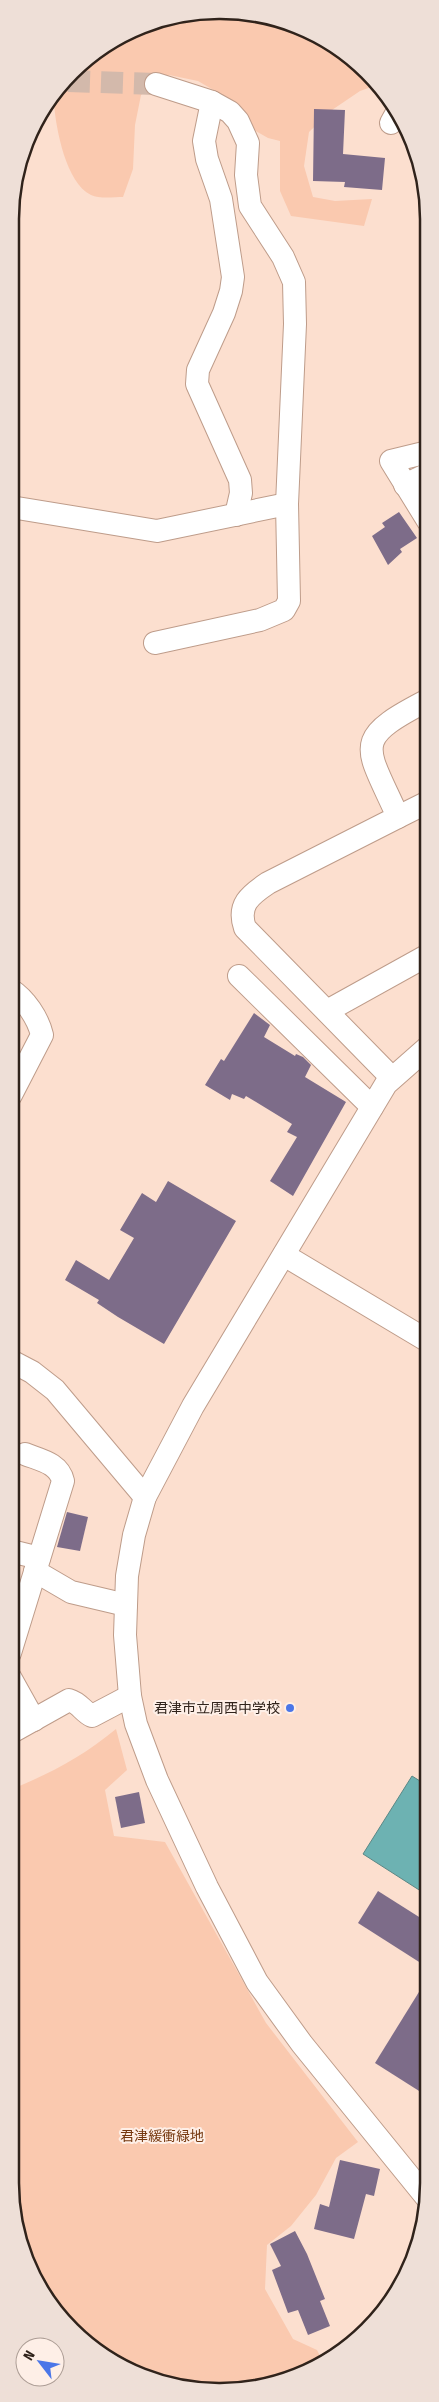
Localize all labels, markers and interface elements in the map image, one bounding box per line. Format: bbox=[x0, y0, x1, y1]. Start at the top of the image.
place label: 君津市立周西中学校 bbox=[154, 1700, 280, 1717]
marker: 君津市立周西中学校 bbox=[284, 1702, 296, 1714]
park label: 君津緩衝緑地 bbox=[120, 2128, 204, 2145]
north arrow bbox=[15, 2337, 65, 2387]
text: N bbox=[20, 2348, 39, 2364]

